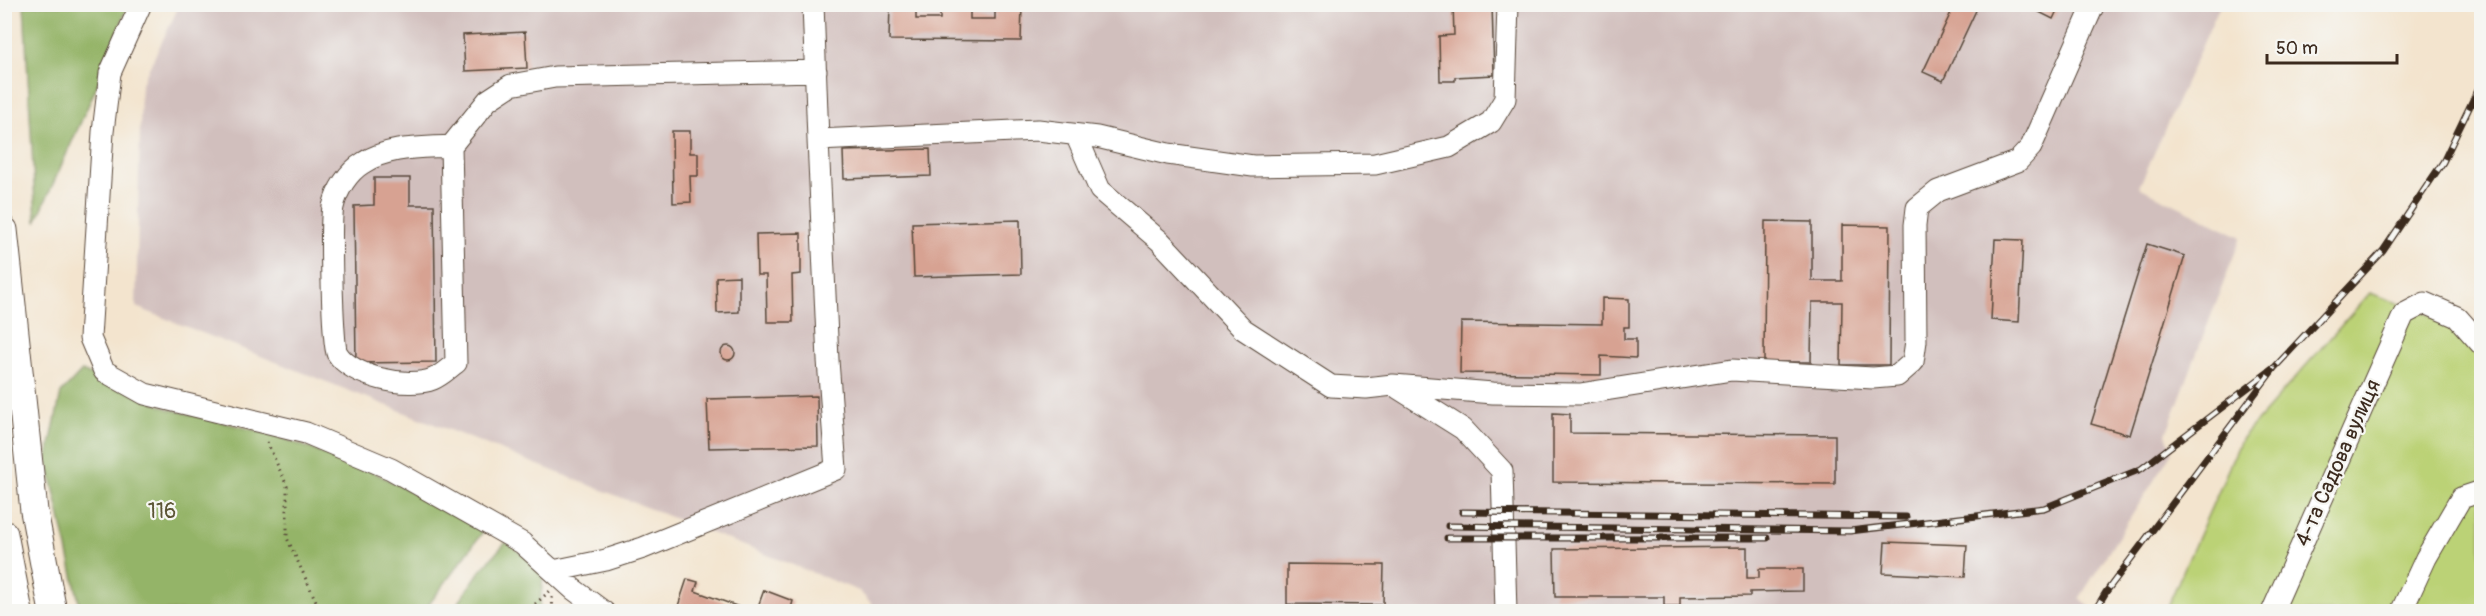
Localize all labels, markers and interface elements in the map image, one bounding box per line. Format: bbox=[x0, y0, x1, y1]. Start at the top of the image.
scale bar bbox=[2267, 27, 2398, 65]
text: 50 m bbox=[2276, 37, 2318, 60]
street label: 4-та Садова вулиця bbox=[2289, 375, 2387, 551]
park label: 116 bbox=[148, 498, 176, 525]

